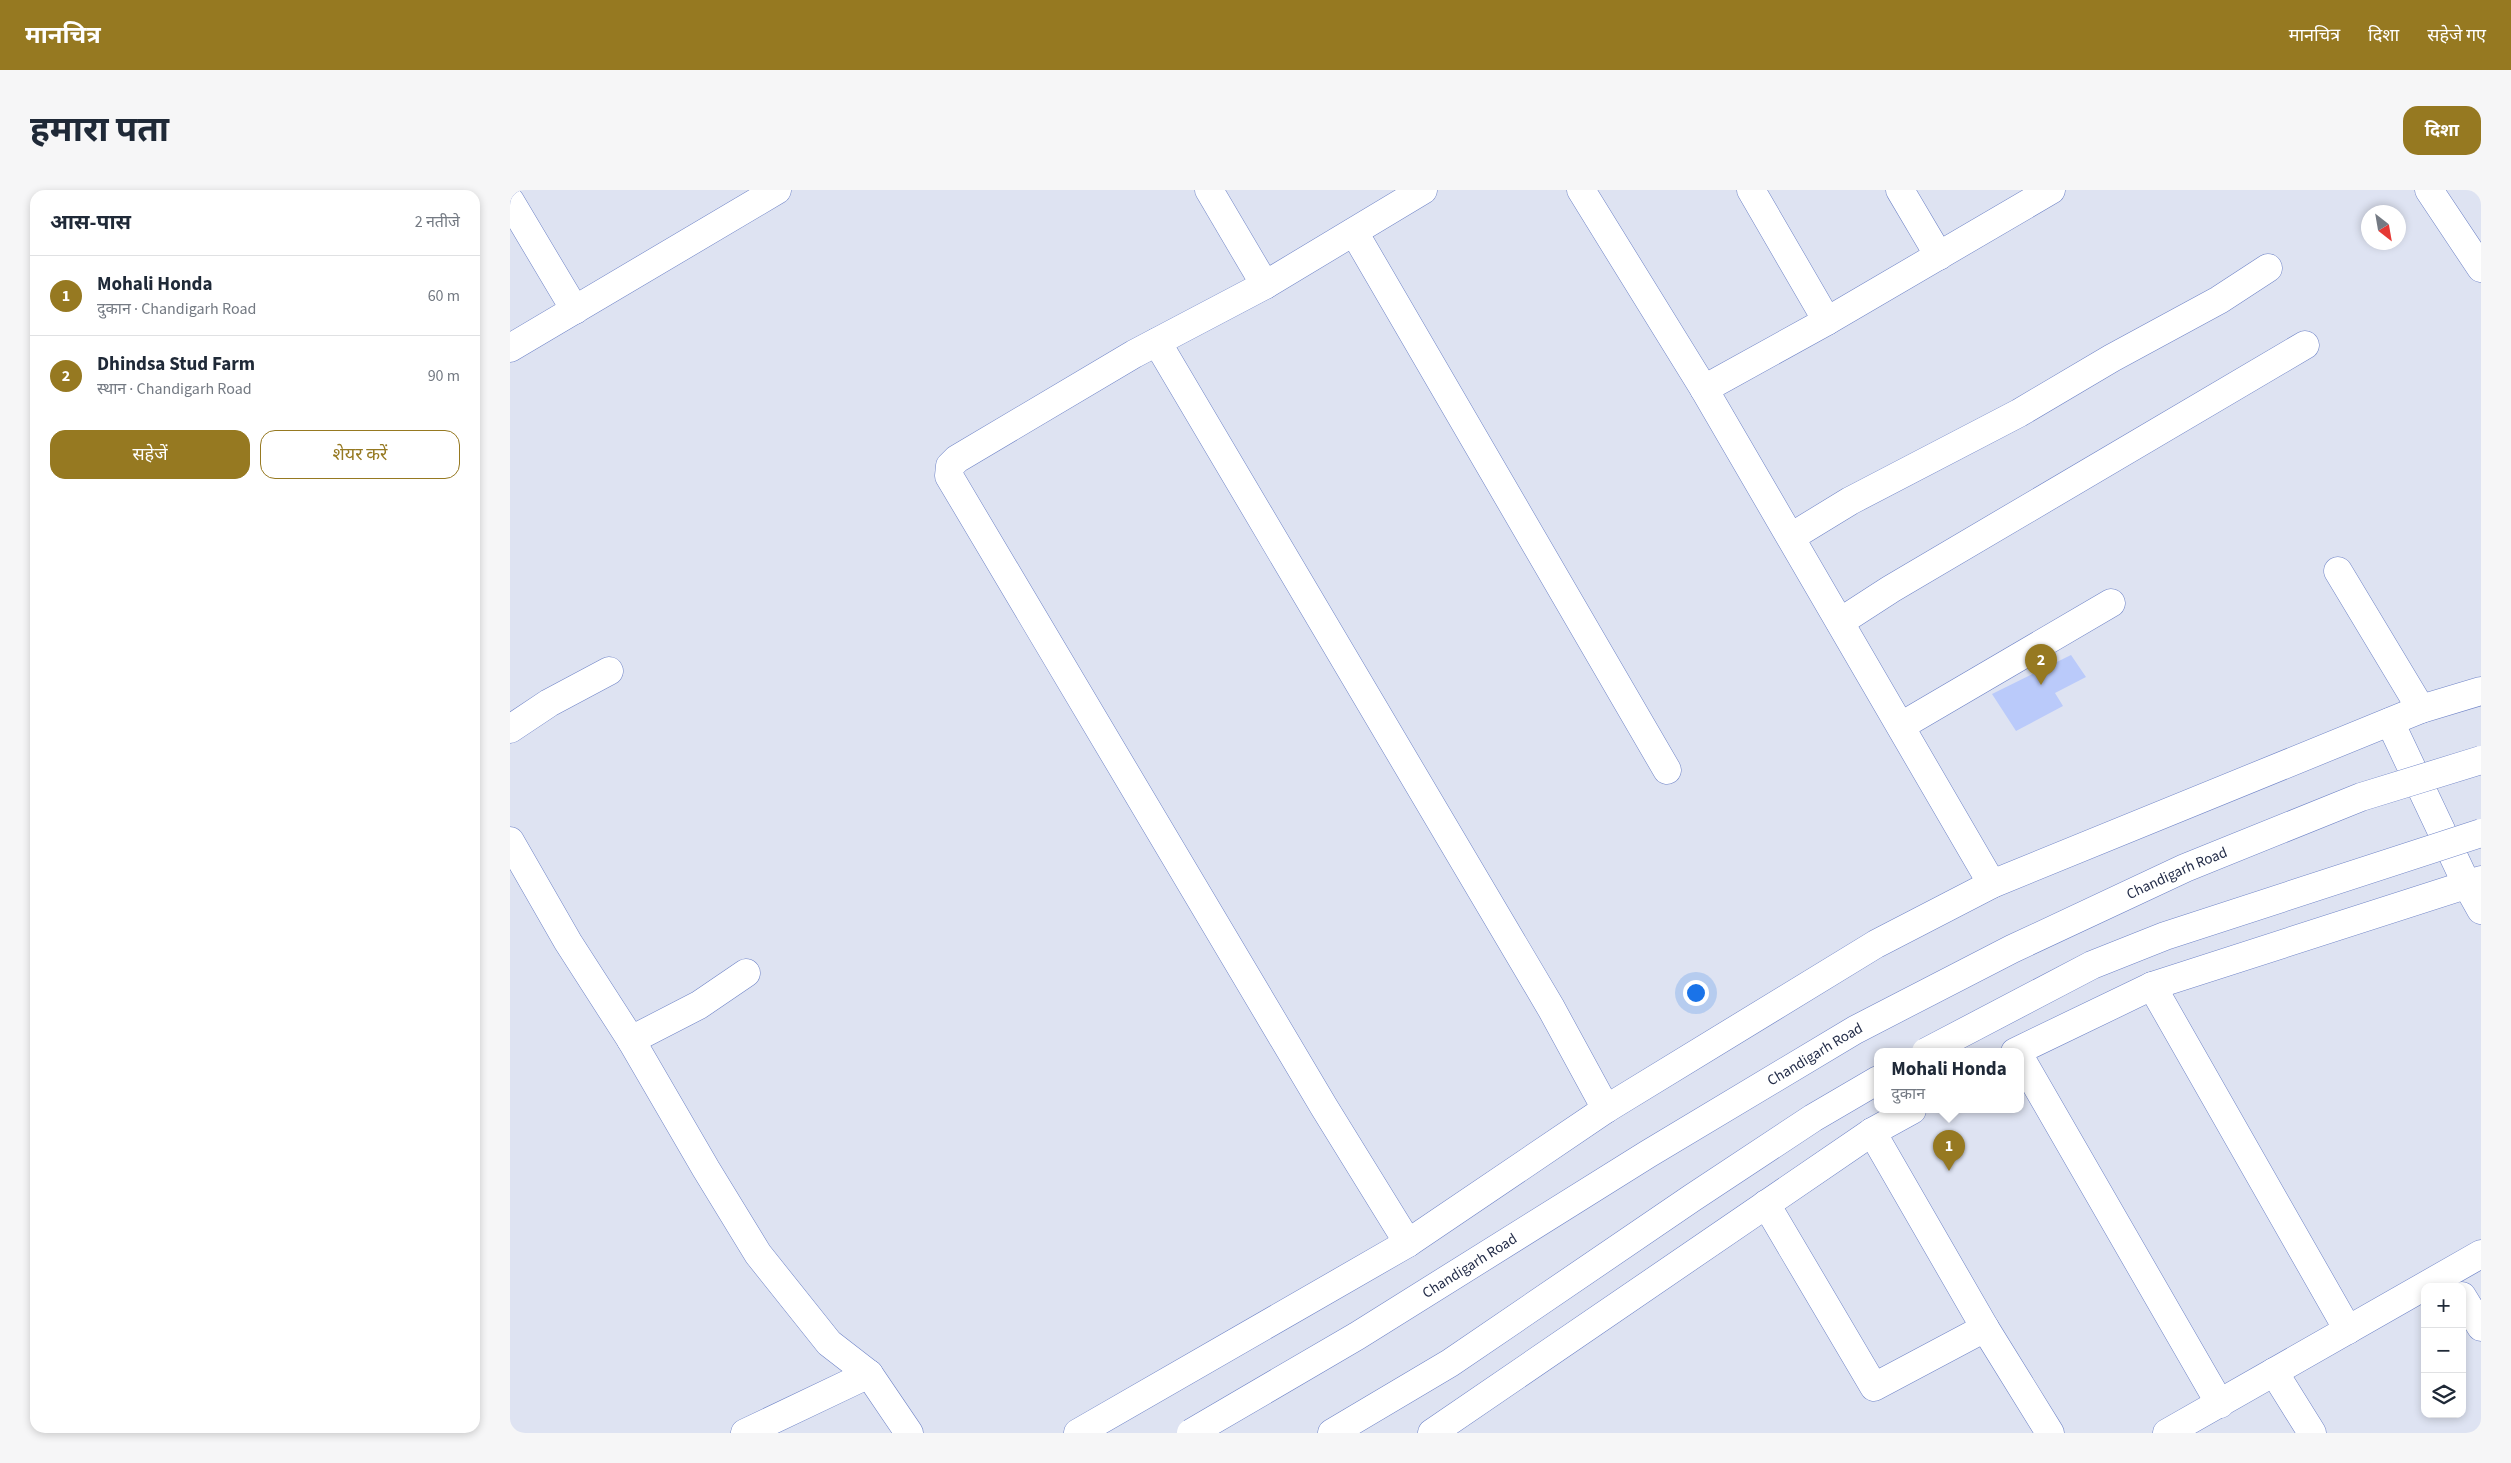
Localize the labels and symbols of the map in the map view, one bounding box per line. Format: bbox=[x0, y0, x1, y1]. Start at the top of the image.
north arrow bbox=[2361, 205, 2406, 250]
pin: 2 bbox=[2025, 644, 2057, 685]
street label: Chandigarh Road bbox=[2123, 842, 2230, 905]
your location bbox=[1683, 980, 1709, 1006]
street label: Chandigarh Road bbox=[1763, 1018, 1866, 1091]
pin: 1 bbox=[1933, 1130, 1965, 1171]
street label: Chandigarh Road bbox=[1418, 1228, 1521, 1304]

